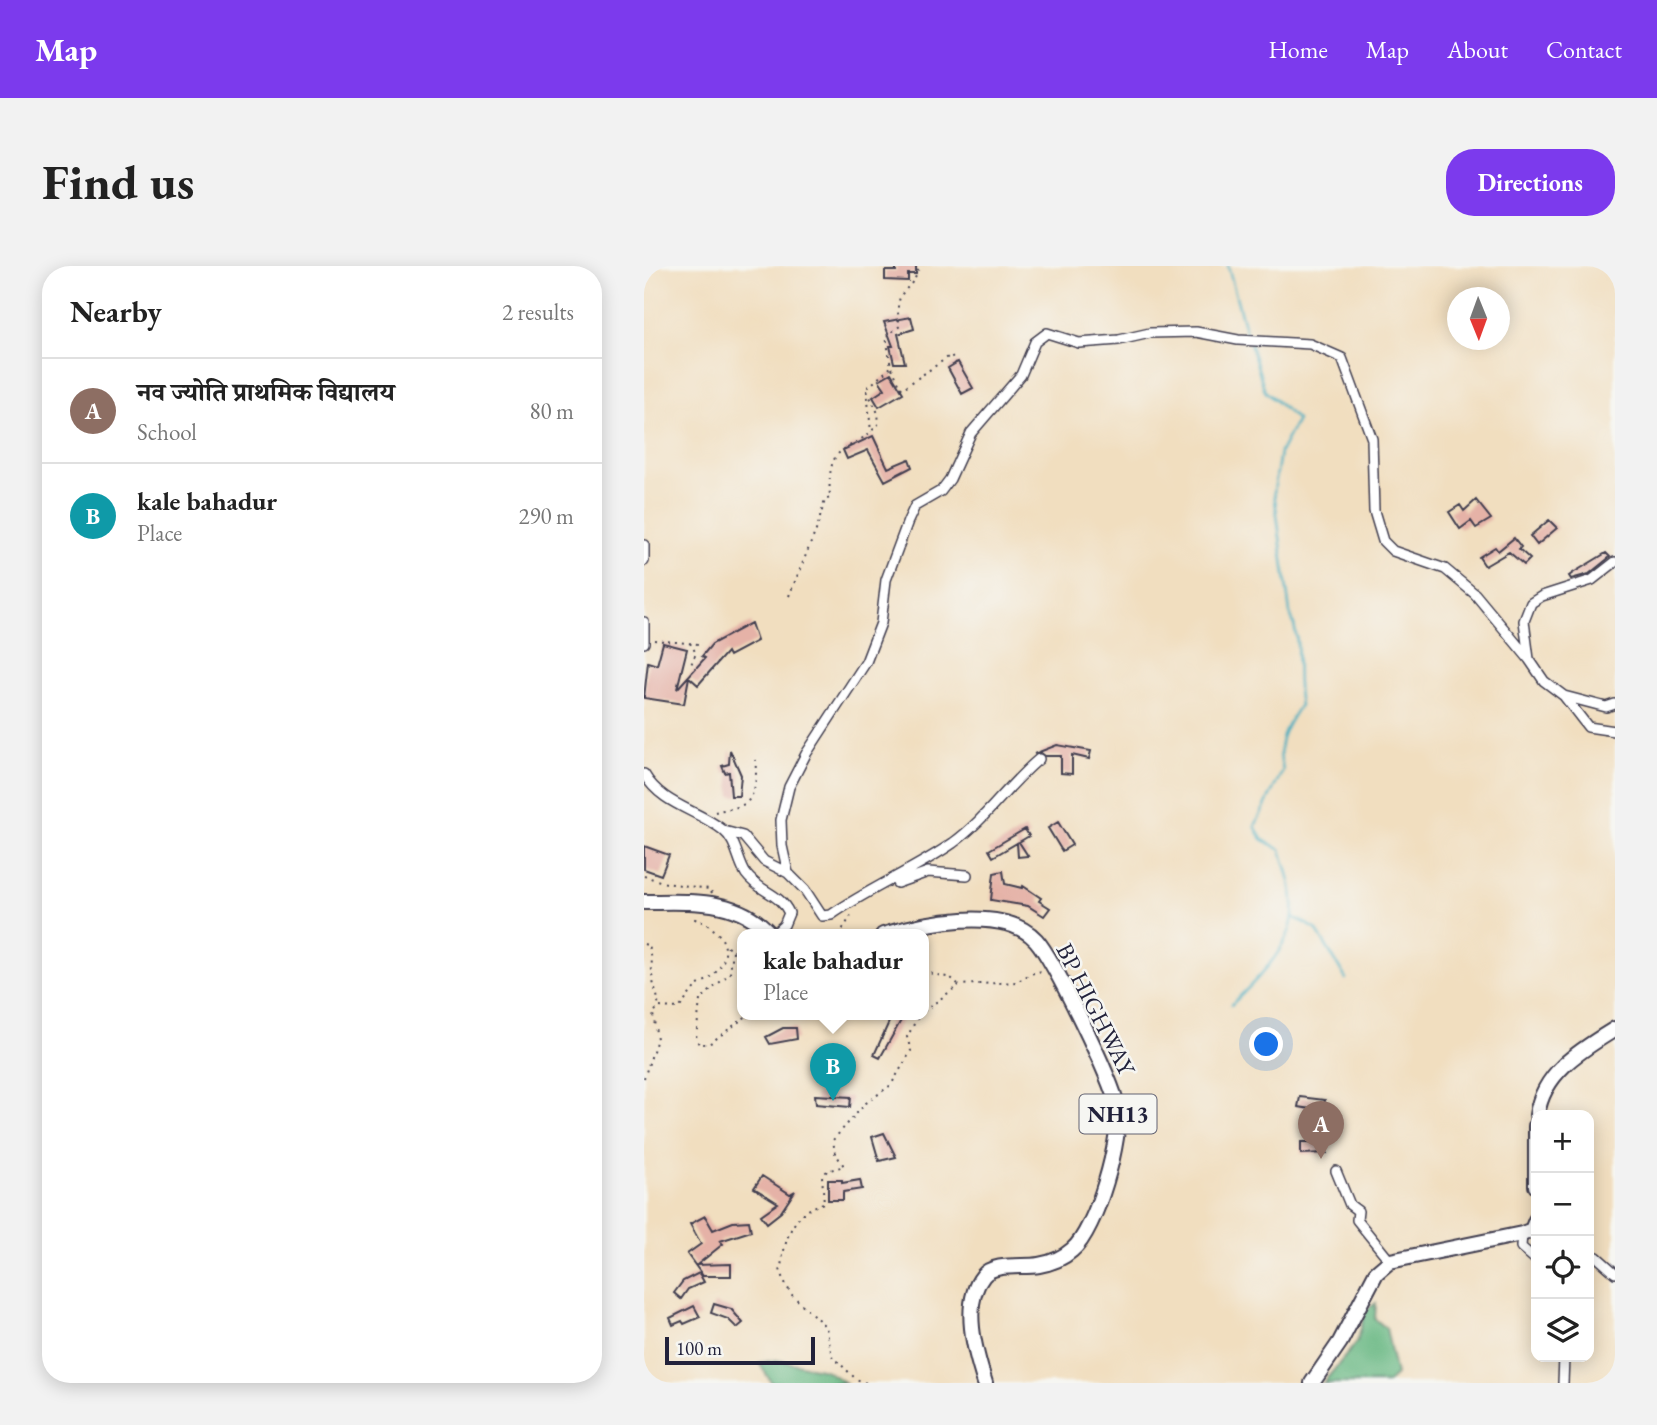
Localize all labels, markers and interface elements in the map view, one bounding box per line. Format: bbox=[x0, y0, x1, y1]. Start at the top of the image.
text: Map bbox=[35, 28, 97, 71]
text: Home bbox=[1268, 34, 1328, 65]
text: Map bbox=[1366, 34, 1409, 65]
text: About bbox=[1447, 34, 1508, 65]
text: Contact bbox=[1546, 34, 1622, 65]
button: Directions bbox=[1446, 149, 1615, 216]
text: Find us bbox=[42, 150, 194, 214]
north arrow bbox=[1447, 287, 1510, 350]
text: Nearby bbox=[70, 292, 162, 331]
text: 2 results bbox=[502, 297, 574, 327]
text: नव ज्योति प्राथमिक विद्यालय bbox=[137, 375, 395, 409]
text: A bbox=[85, 396, 101, 426]
text: 80 m bbox=[529, 396, 574, 426]
text: School bbox=[137, 417, 197, 447]
text: kale bahadur bbox=[137, 484, 277, 518]
text: B bbox=[86, 501, 100, 531]
text: 290 m bbox=[518, 501, 574, 531]
text: Place bbox=[137, 518, 182, 548]
popup bbox=[737, 929, 929, 1020]
street label: BP HIGHWAY bbox=[1049, 938, 1143, 1081]
text: kale bahadur bbox=[763, 943, 903, 977]
text: Place bbox=[763, 977, 808, 1007]
your location bbox=[1249, 1027, 1283, 1061]
pin: B bbox=[810, 1043, 856, 1101]
road number: NH13 bbox=[1079, 1094, 1156, 1134]
pin: A bbox=[1298, 1101, 1344, 1159]
map controls bbox=[1531, 1110, 1594, 1362]
button: + bbox=[1531, 1110, 1594, 1173]
button: − bbox=[1531, 1173, 1594, 1236]
button: locate bbox=[1531, 1236, 1594, 1299]
button: layers bbox=[1531, 1299, 1594, 1362]
scale bar bbox=[665, 1334, 816, 1366]
text: 100 m bbox=[676, 1336, 722, 1361]

